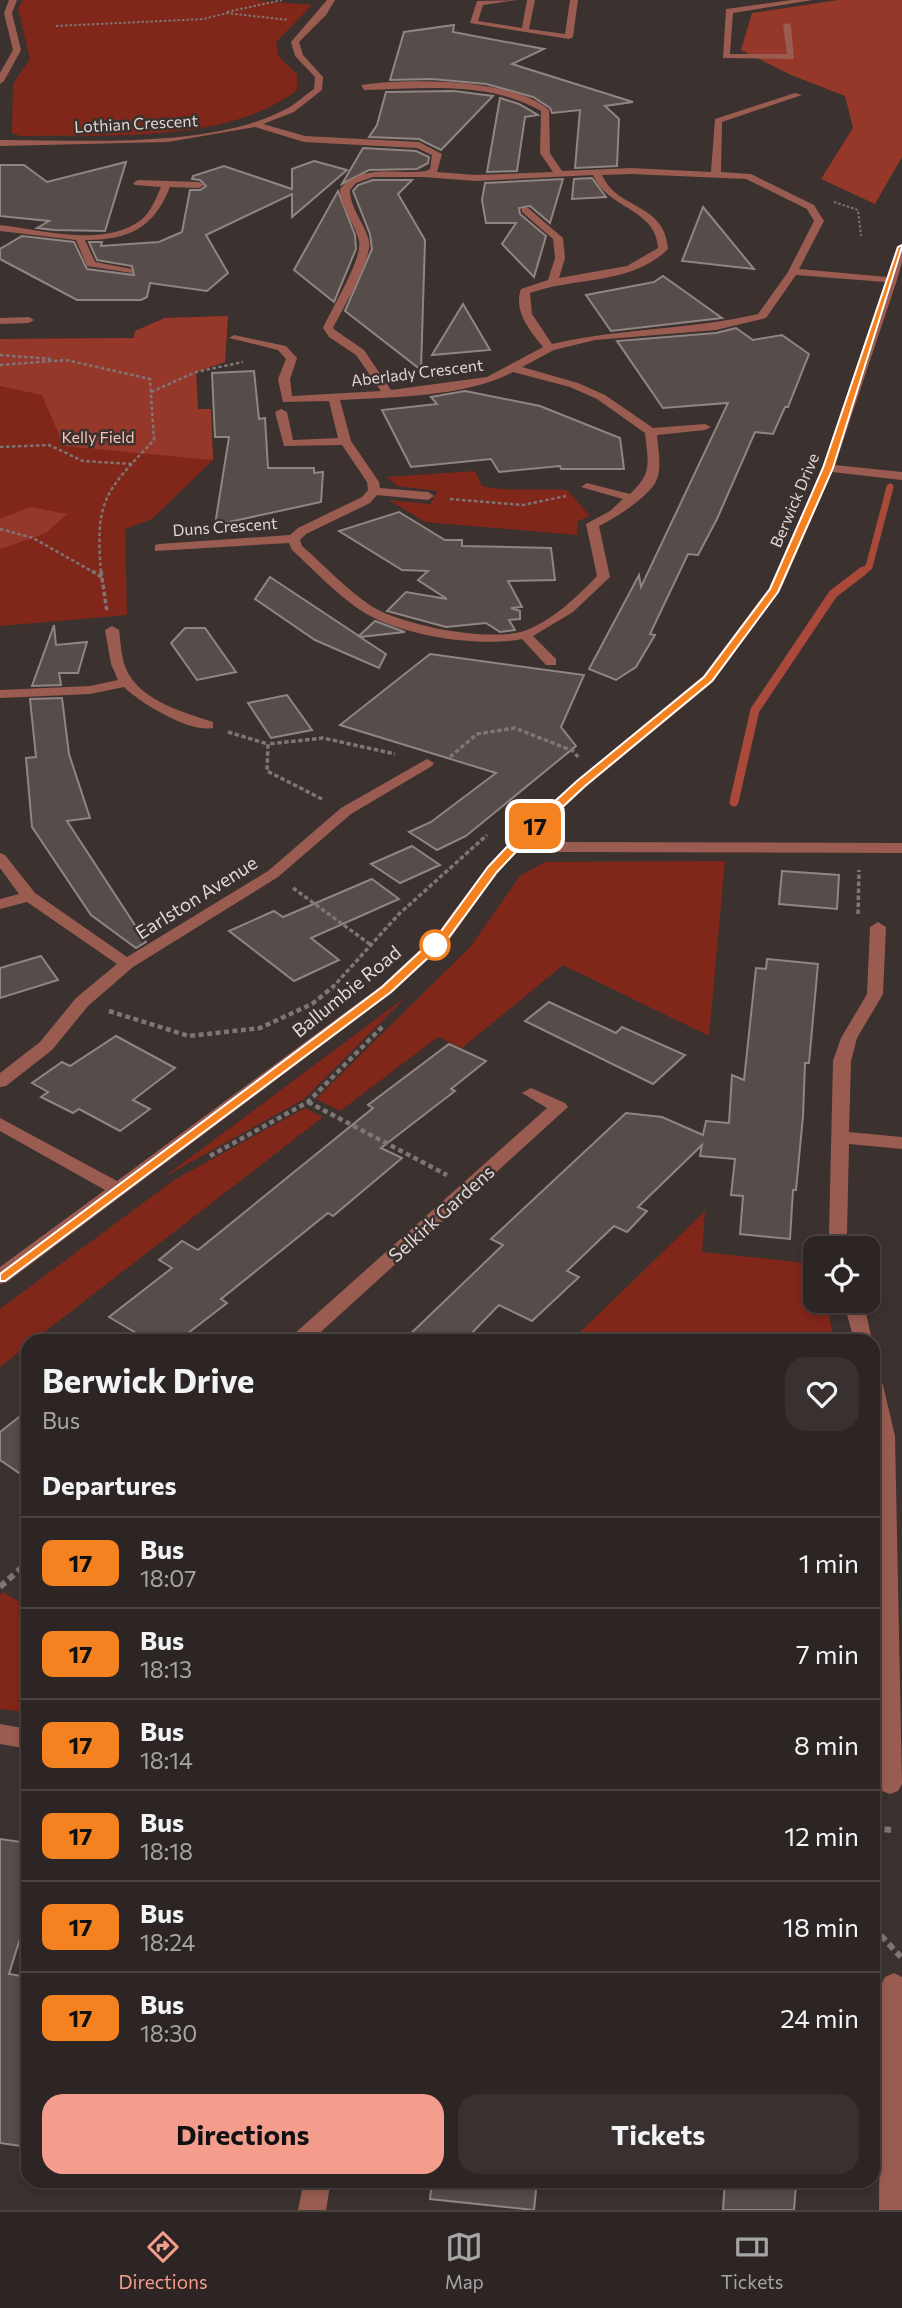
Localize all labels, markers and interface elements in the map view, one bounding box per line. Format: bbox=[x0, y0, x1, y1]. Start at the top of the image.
street label: Lothian Crescent bbox=[74, 110, 199, 136]
street label: Aberlady Crescent bbox=[350, 354, 485, 390]
park label: Kelly Field bbox=[61, 427, 135, 446]
street label: Berwick Drive bbox=[766, 450, 822, 550]
street label: Duns Crescent bbox=[172, 513, 279, 539]
line badge: 17 bbox=[504, 803, 566, 849]
text: 17 bbox=[523, 811, 547, 840]
street label: Earlston Avenue bbox=[131, 850, 261, 944]
unlabelled marker bbox=[420, 930, 450, 960]
street label: Ballumbie Road bbox=[287, 940, 405, 1042]
street label: Selkirk Gardens bbox=[383, 1160, 499, 1266]
map controls bbox=[803, 1236, 880, 1313]
button: locate bbox=[803, 1236, 880, 1313]
button: heart bbox=[785, 1357, 859, 1431]
text: Berwick Drive bbox=[42, 1359, 254, 1400]
text: Bus bbox=[42, 1406, 80, 1434]
text: Departures bbox=[42, 1469, 177, 1500]
text: Bus bbox=[140, 1533, 184, 1564]
text: 1 min bbox=[799, 1547, 859, 1578]
text: 17 bbox=[68, 1548, 93, 1577]
text: 18:07 bbox=[140, 1564, 196, 1592]
text: Bus bbox=[140, 1624, 184, 1655]
text: 7 min bbox=[796, 1638, 859, 1669]
text: 17 bbox=[68, 1639, 93, 1668]
text: 18:13 bbox=[140, 1655, 192, 1683]
text: Bus bbox=[140, 1715, 184, 1746]
text: 8 min bbox=[794, 1729, 859, 1760]
text: 17 bbox=[68, 1730, 93, 1759]
text: 18:14 bbox=[140, 1746, 193, 1774]
text: Bus bbox=[140, 1806, 184, 1837]
text: 12 min bbox=[784, 1820, 859, 1851]
text: 17 bbox=[68, 1821, 93, 1850]
text: 18:18 bbox=[140, 1837, 193, 1865]
text: Bus bbox=[140, 1897, 184, 1928]
text: 18 min bbox=[783, 1911, 859, 1942]
text: 17 bbox=[68, 1912, 93, 1941]
text: 18:24 bbox=[140, 1928, 195, 1956]
text: Bus bbox=[140, 1988, 184, 2019]
text: 24 min bbox=[780, 2002, 859, 2033]
text: 17 bbox=[68, 2003, 93, 2032]
text: 18:30 bbox=[140, 2019, 197, 2047]
button: Directions bbox=[42, 2094, 444, 2174]
button: Tickets bbox=[458, 2094, 859, 2174]
tab: Directions bbox=[119, 2228, 208, 2293]
tab: Map bbox=[445, 2228, 484, 2293]
tab: Tickets bbox=[721, 2228, 783, 2293]

